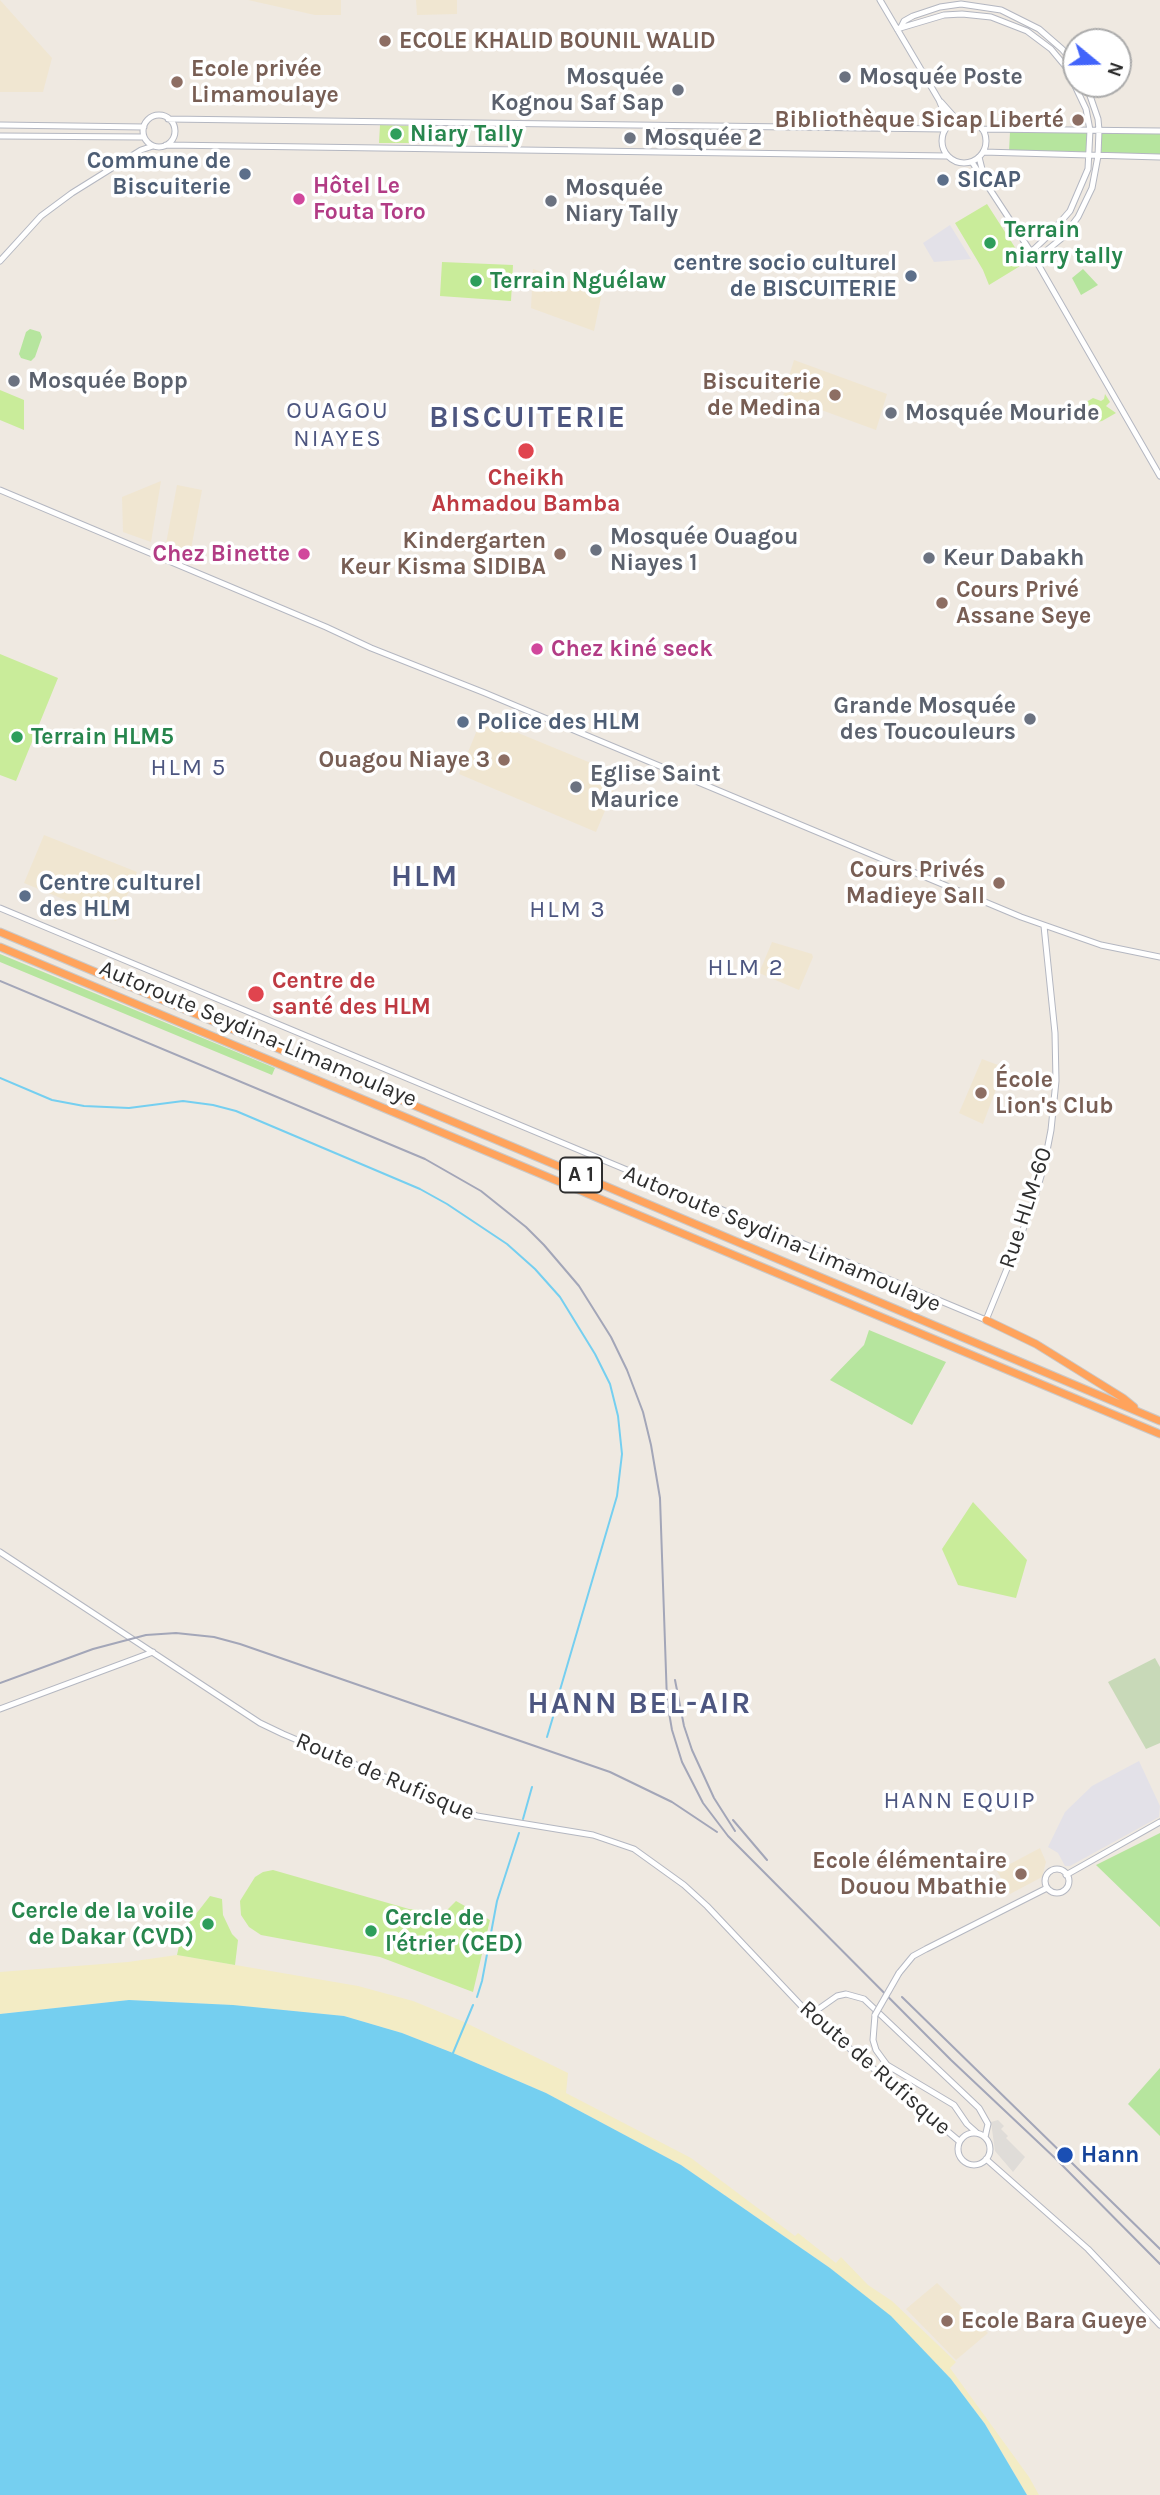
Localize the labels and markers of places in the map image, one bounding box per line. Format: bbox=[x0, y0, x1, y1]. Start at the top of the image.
place label: ECOLE KHALID BOUNIL WALID bbox=[399, 27, 716, 55]
marker: ECOLE KHALID BOUNIL WALID bbox=[377, 33, 393, 49]
place label: Ecole privée Limamoulaye bbox=[191, 55, 339, 109]
place label: Mosquée Kognou Saf Sap bbox=[490, 63, 664, 117]
place label: Mosquée Poste bbox=[859, 63, 1023, 91]
marker: Mosquée Poste bbox=[837, 69, 853, 85]
marker: Ecole privée Limamoulaye bbox=[169, 74, 185, 90]
marker: Mosquée Kognou Saf Sap bbox=[670, 82, 686, 98]
place label: Bibliothèque Sicap Liberté bbox=[775, 106, 1064, 134]
marker: Bibliothèque Sicap Liberté bbox=[1070, 112, 1086, 128]
place label: Niary Tally bbox=[410, 120, 523, 148]
place label: Mosquée 2 bbox=[644, 124, 762, 152]
marker: Niary Tally bbox=[388, 126, 404, 142]
marker: Mosquée 2 bbox=[622, 130, 638, 146]
place label: Commune de Biscuiterie bbox=[87, 147, 231, 201]
marker: Commune de Biscuiterie bbox=[237, 166, 253, 182]
place label: SICAP bbox=[957, 166, 1021, 194]
place label: Hôtel Le Fouta Toro bbox=[313, 172, 426, 226]
marker: SICAP bbox=[935, 172, 951, 188]
place label: Mosquée Niary Tally bbox=[565, 174, 678, 228]
marker: Hôtel Le Fouta Toro bbox=[291, 191, 307, 207]
marker: Mosquée Niary Tally bbox=[543, 193, 559, 209]
place label: Terrain niarry tally bbox=[1004, 216, 1123, 270]
marker: Terrain niarry tally bbox=[982, 235, 998, 251]
place label: centre socio culturel de BISCUITERIE bbox=[673, 249, 897, 303]
place label: Terrain Nguélaw bbox=[490, 267, 666, 295]
marker: centre socio culturel de BISCUITERIE bbox=[903, 268, 919, 284]
marker: Terrain Nguélaw bbox=[468, 273, 484, 289]
place label: Mosquée Bopp bbox=[28, 367, 188, 395]
place label: Biscuiterie de Medina bbox=[702, 368, 821, 422]
marker: Mosquée Bopp bbox=[6, 373, 22, 389]
marker: Biscuiterie de Medina bbox=[827, 387, 843, 403]
place label: Mosquée Mouride bbox=[905, 399, 1099, 427]
marker: Mosquée Mouride bbox=[883, 405, 899, 421]
marker: Cheikh Ahmadou Bamba bbox=[516, 441, 536, 461]
place label: Cheikh Ahmadou Bamba bbox=[431, 464, 621, 518]
place label: Mosquée Ouagou Niayes 1 bbox=[610, 523, 798, 577]
place label: Kindergarten Keur Kisma SIDIBA bbox=[340, 527, 546, 581]
place label: Chez Binette bbox=[152, 540, 290, 568]
marker: Mosquée Ouagou Niayes 1 bbox=[588, 542, 604, 558]
place label: Keur Dabakh bbox=[943, 544, 1084, 572]
marker: Chez Binette bbox=[296, 546, 312, 562]
marker: Kindergarten Keur Kisma SIDIBA bbox=[552, 546, 568, 562]
marker: Keur Dabakh bbox=[921, 550, 937, 566]
place label: Cours Privé Assane Seye bbox=[956, 576, 1091, 630]
marker: Cours Privé Assane Seye bbox=[934, 595, 950, 611]
place label: Chez kiné seck bbox=[551, 635, 713, 663]
marker: Chez kiné seck bbox=[529, 641, 545, 657]
place label: Grande Mosquée des Toucouleurs bbox=[833, 692, 1016, 746]
place label: Police des HLM bbox=[477, 708, 640, 736]
marker: Grande Mosquée des Toucouleurs bbox=[1022, 711, 1038, 727]
marker: Police des HLM bbox=[455, 714, 471, 730]
place label: Terrain HLM5 bbox=[31, 723, 174, 751]
marker: Terrain HLM5 bbox=[9, 729, 25, 745]
place label: Ouagou Niaye 3 bbox=[318, 746, 490, 774]
marker: Ouagou Niaye 3 bbox=[496, 752, 512, 768]
place label: Eglise Saint Maurice bbox=[590, 760, 721, 814]
marker: Eglise Saint Maurice bbox=[568, 779, 584, 795]
place label: Cours Privés Madieye Sall bbox=[846, 856, 985, 910]
place label: Centre culturel des HLM bbox=[39, 869, 202, 923]
marker: Cours Privés Madieye Sall bbox=[991, 875, 1007, 891]
marker: Centre culturel des HLM bbox=[17, 888, 33, 904]
place label: Centre de santé des HLM bbox=[272, 967, 431, 1021]
marker: Centre de santé des HLM bbox=[246, 984, 266, 1004]
place label: École Lion's Club bbox=[995, 1066, 1113, 1120]
marker: École Lion's Club bbox=[973, 1085, 989, 1101]
place label: Ecole élémentaire Douou Mbathie bbox=[812, 1847, 1007, 1901]
marker: Ecole élémentaire Douou Mbathie bbox=[1013, 1866, 1029, 1882]
place label: Cercle de la voile de Dakar (CVD) bbox=[11, 1897, 194, 1951]
place label: Cercle de l'étrier (CED) bbox=[385, 1904, 523, 1958]
marker: Cercle de la voile de Dakar (CVD) bbox=[200, 1916, 216, 1932]
marker: Cercle de l'étrier (CED) bbox=[363, 1923, 379, 1939]
place label: Hann bbox=[1081, 2141, 1139, 2169]
marker: Hann bbox=[1055, 2145, 1075, 2165]
place label: Ecole Bara Gueye bbox=[961, 2307, 1147, 2335]
marker: Ecole Bara Gueye bbox=[939, 2313, 955, 2329]

